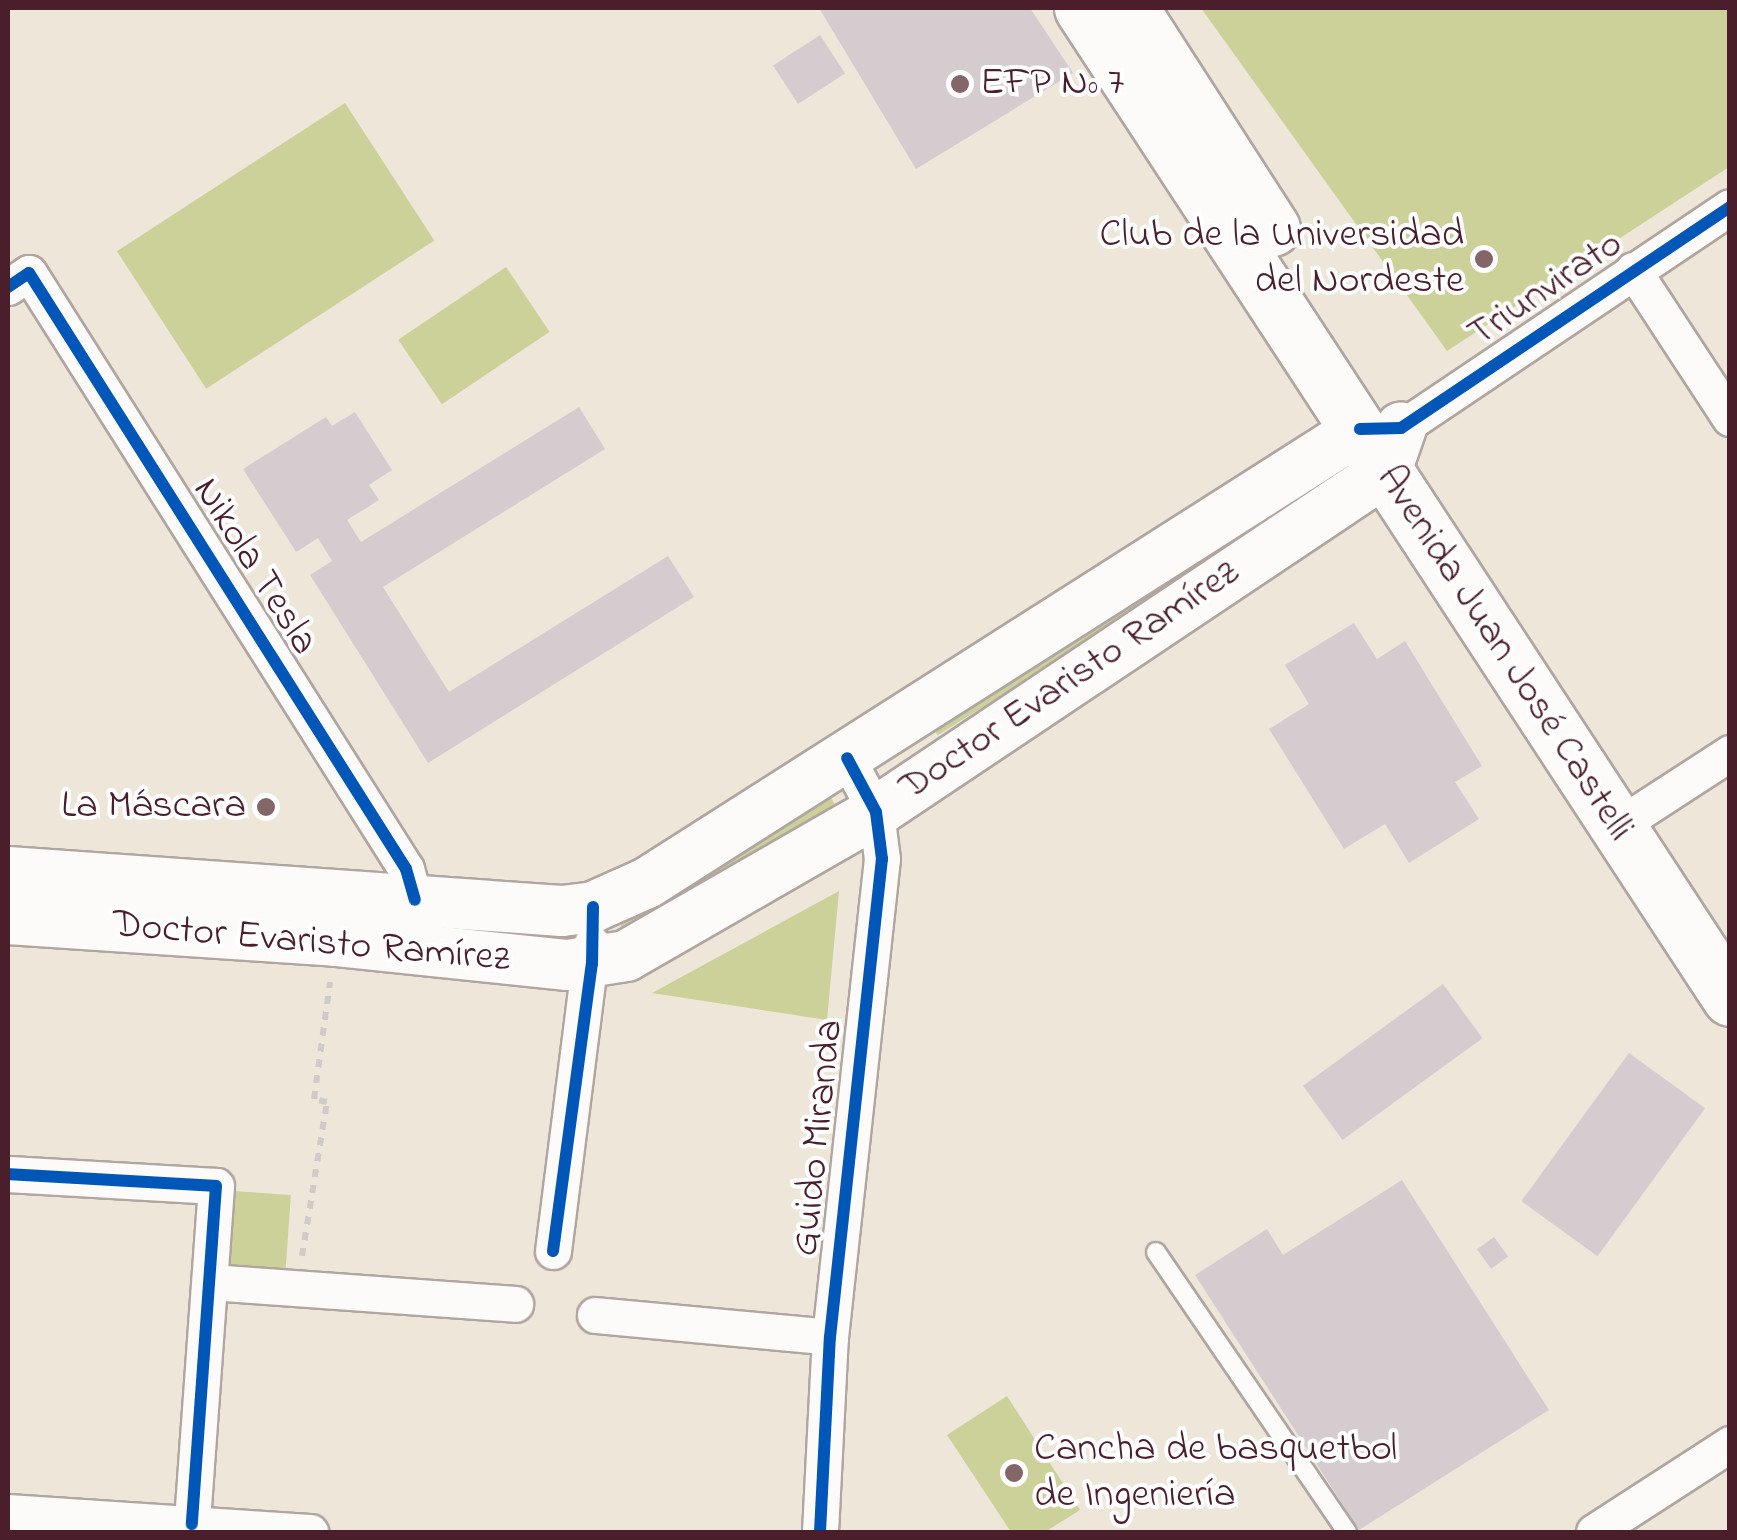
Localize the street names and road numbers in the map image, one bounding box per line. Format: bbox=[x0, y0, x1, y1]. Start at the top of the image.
street label: Triunvirato bbox=[1460, 221, 1632, 359]
street label: Avenida Juan José Castelli bbox=[1365, 457, 1643, 851]
street label: Nikola Tesla bbox=[181, 470, 327, 664]
street label: Doctor Evaristo Ramírez bbox=[891, 550, 1249, 812]
street label: Doctor Evaristo Ramírez bbox=[110, 902, 512, 984]
street label: Guido Miranda bbox=[783, 1017, 855, 1259]

